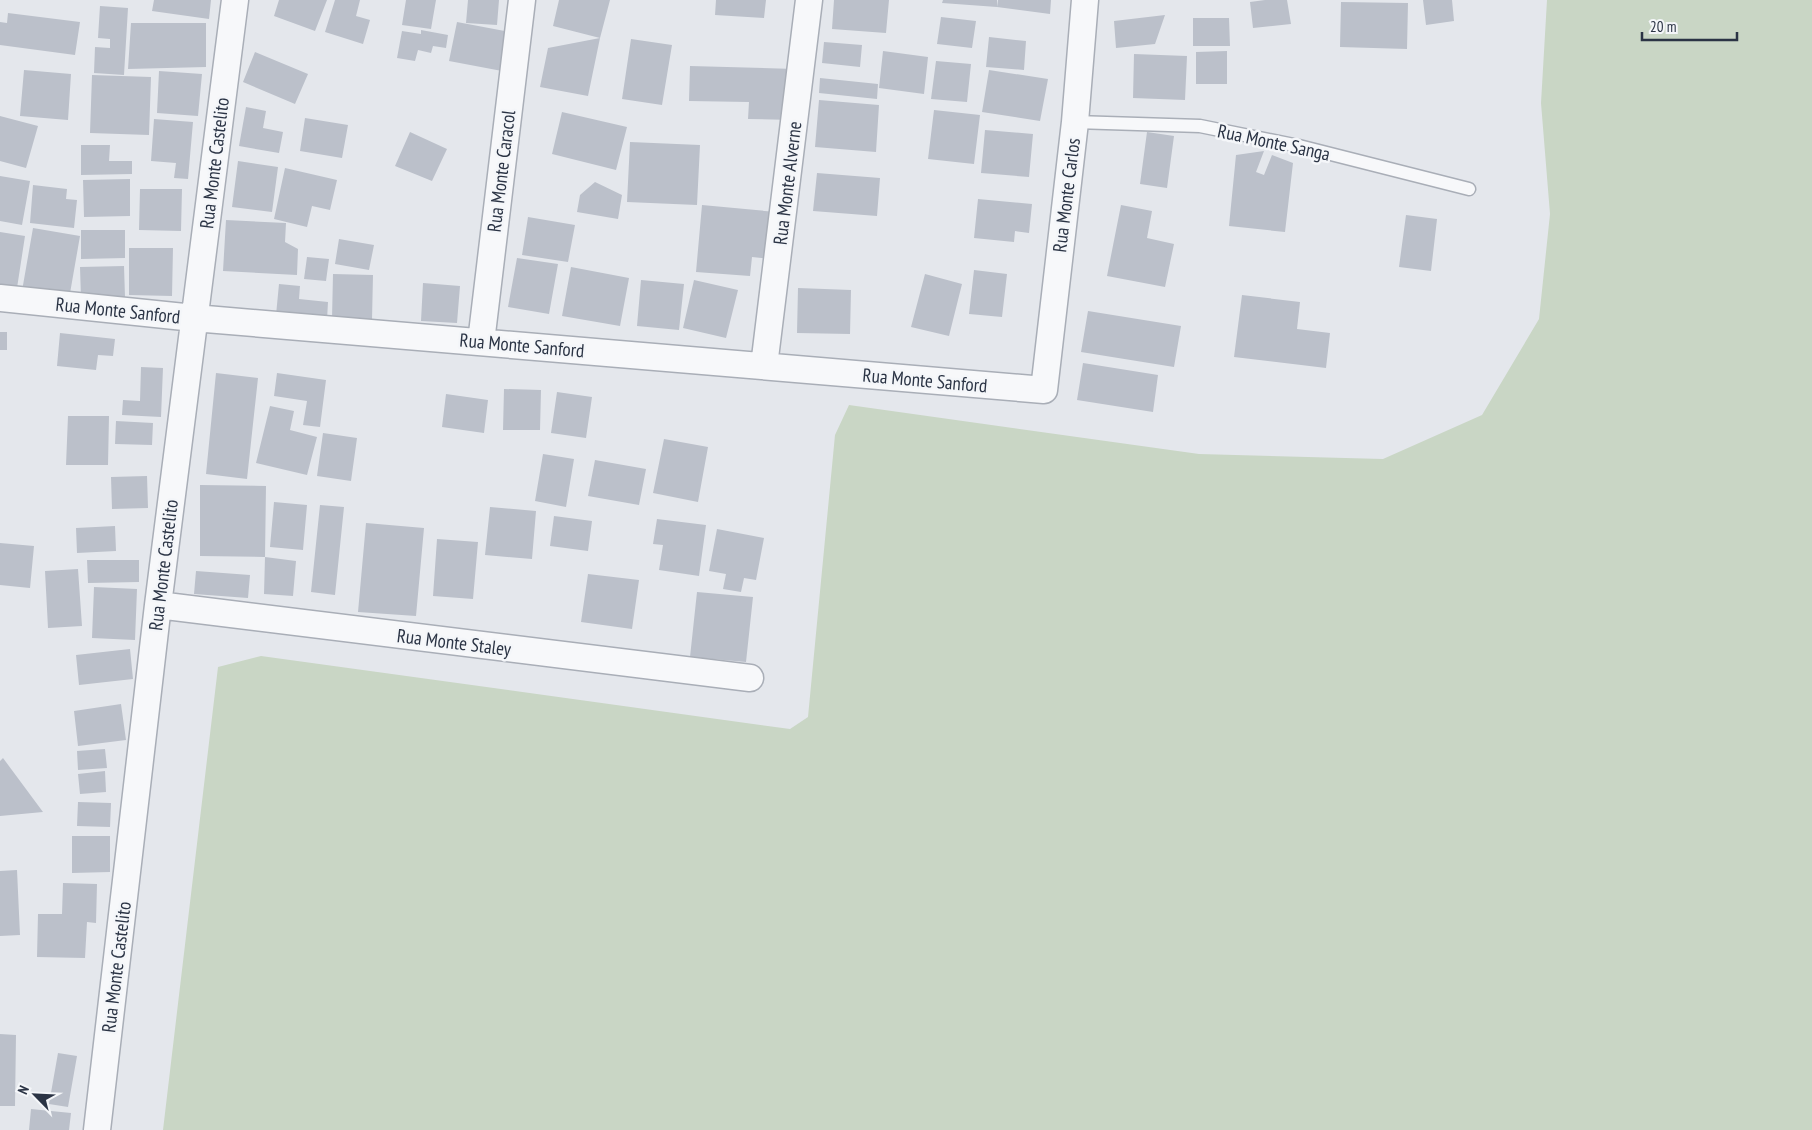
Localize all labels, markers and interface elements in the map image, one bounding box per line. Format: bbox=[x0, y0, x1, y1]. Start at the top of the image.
scale bar bbox=[1642, 10, 1737, 42]
text: 20 m bbox=[1650, 17, 1676, 36]
street label: Rua Monte Castelito bbox=[194, 96, 234, 230]
street label: Rua Monte Caracol bbox=[482, 108, 520, 233]
street label: Rua Monte Sanga bbox=[1216, 118, 1332, 166]
street label: Rua Monte Alverne bbox=[768, 120, 806, 246]
street label: Rua Monte Carlos bbox=[1047, 137, 1085, 253]
street label: Rua Monte Sanford bbox=[55, 292, 181, 328]
street label: Rua Monte Sanford bbox=[459, 328, 585, 362]
street label: Rua Monte Sanford bbox=[862, 363, 988, 397]
street label: Rua Monte Castelito bbox=[143, 498, 183, 632]
street label: Rua Monte Staley bbox=[396, 623, 513, 661]
street label: Rua Monte Castelito bbox=[96, 900, 136, 1034]
north arrow bbox=[10, 1070, 60, 1120]
text: N bbox=[13, 1083, 33, 1097]

